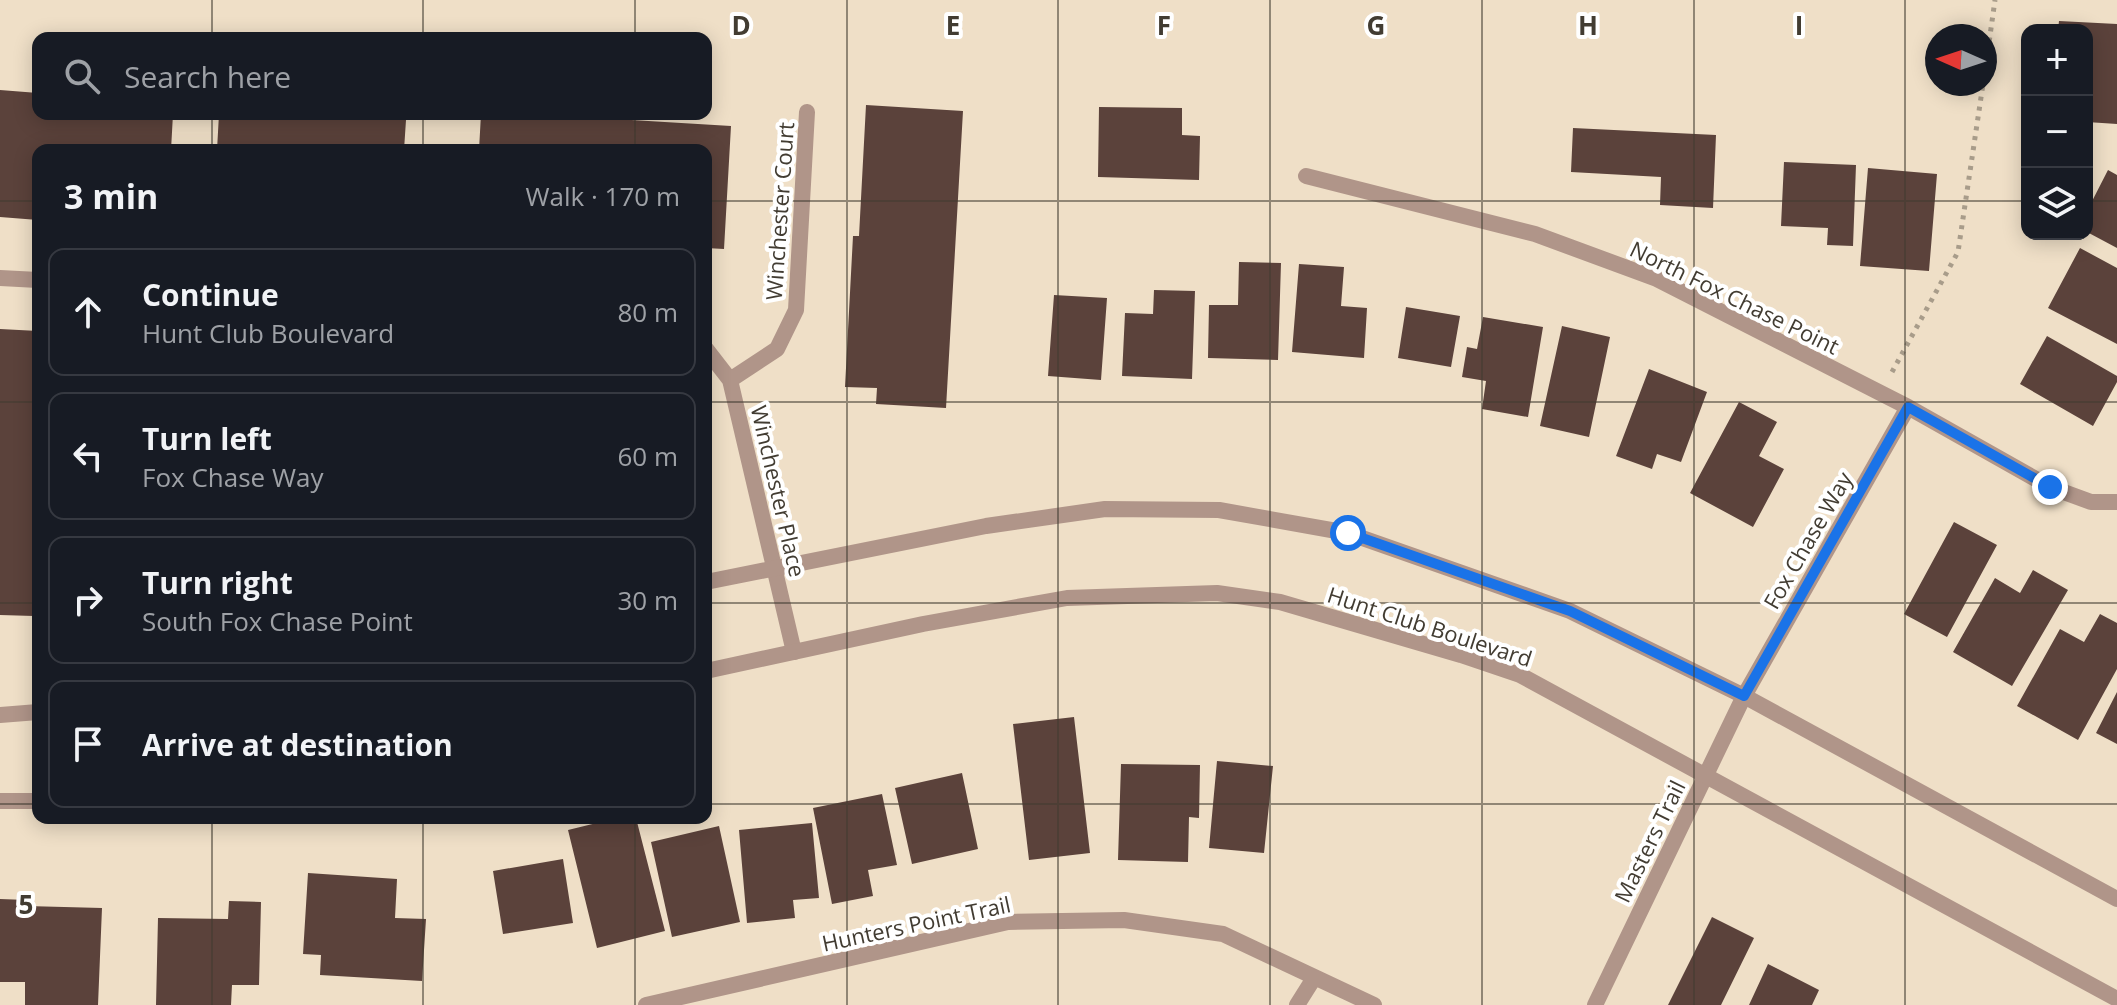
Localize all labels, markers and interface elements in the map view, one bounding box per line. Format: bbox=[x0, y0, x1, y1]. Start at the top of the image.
text: D bbox=[731, 7, 751, 43]
text: E bbox=[946, 7, 960, 43]
text: F bbox=[1157, 7, 1171, 43]
text: G bbox=[1367, 7, 1385, 43]
text: H bbox=[1578, 7, 1598, 43]
text: I bbox=[1795, 7, 1803, 43]
north arrow bbox=[1925, 24, 1997, 96]
map controls bbox=[2021, 24, 2093, 240]
button: + bbox=[2021, 24, 2093, 96]
search box bbox=[32, 32, 712, 120]
icon: search bbox=[60, 54, 104, 98]
text: Search here bbox=[124, 56, 291, 97]
button: − bbox=[2021, 96, 2093, 168]
street label: Winchester Court bbox=[758, 121, 800, 301]
button: layers bbox=[2021, 168, 2093, 240]
text: 3 min bbox=[64, 173, 158, 219]
text: Walk · 170 m bbox=[526, 178, 680, 214]
street label: North Fox Chase Point bbox=[1625, 233, 1845, 361]
text: Continue bbox=[142, 274, 279, 315]
icon: ahead bbox=[66, 290, 110, 334]
text: 80 m bbox=[617, 294, 678, 330]
text: Hunt Club Boulevard bbox=[142, 315, 394, 351]
street label: Winchester Place bbox=[745, 402, 813, 580]
text: Turn left bbox=[142, 418, 272, 459]
icon: left bbox=[66, 434, 110, 478]
text: 60 m bbox=[617, 438, 678, 474]
text: Fox Chase Way bbox=[142, 459, 323, 495]
street label: Fox Chase Way bbox=[1756, 465, 1859, 614]
route end bbox=[2032, 469, 2068, 505]
route start bbox=[1330, 515, 1366, 551]
text: Turn right bbox=[142, 562, 293, 603]
icon: right bbox=[66, 578, 110, 622]
street label: Hunt Club Boulevard bbox=[1324, 579, 1536, 673]
text: 30 m bbox=[617, 582, 678, 618]
text: South Fox Chase Point bbox=[142, 603, 413, 639]
icon: arrive bbox=[66, 722, 110, 766]
text: Arrive at destination bbox=[142, 724, 453, 765]
street label: Masters Trail bbox=[1607, 775, 1691, 907]
text: 5 bbox=[19, 886, 33, 922]
street label: Hunters Point Trail bbox=[819, 888, 1013, 958]

